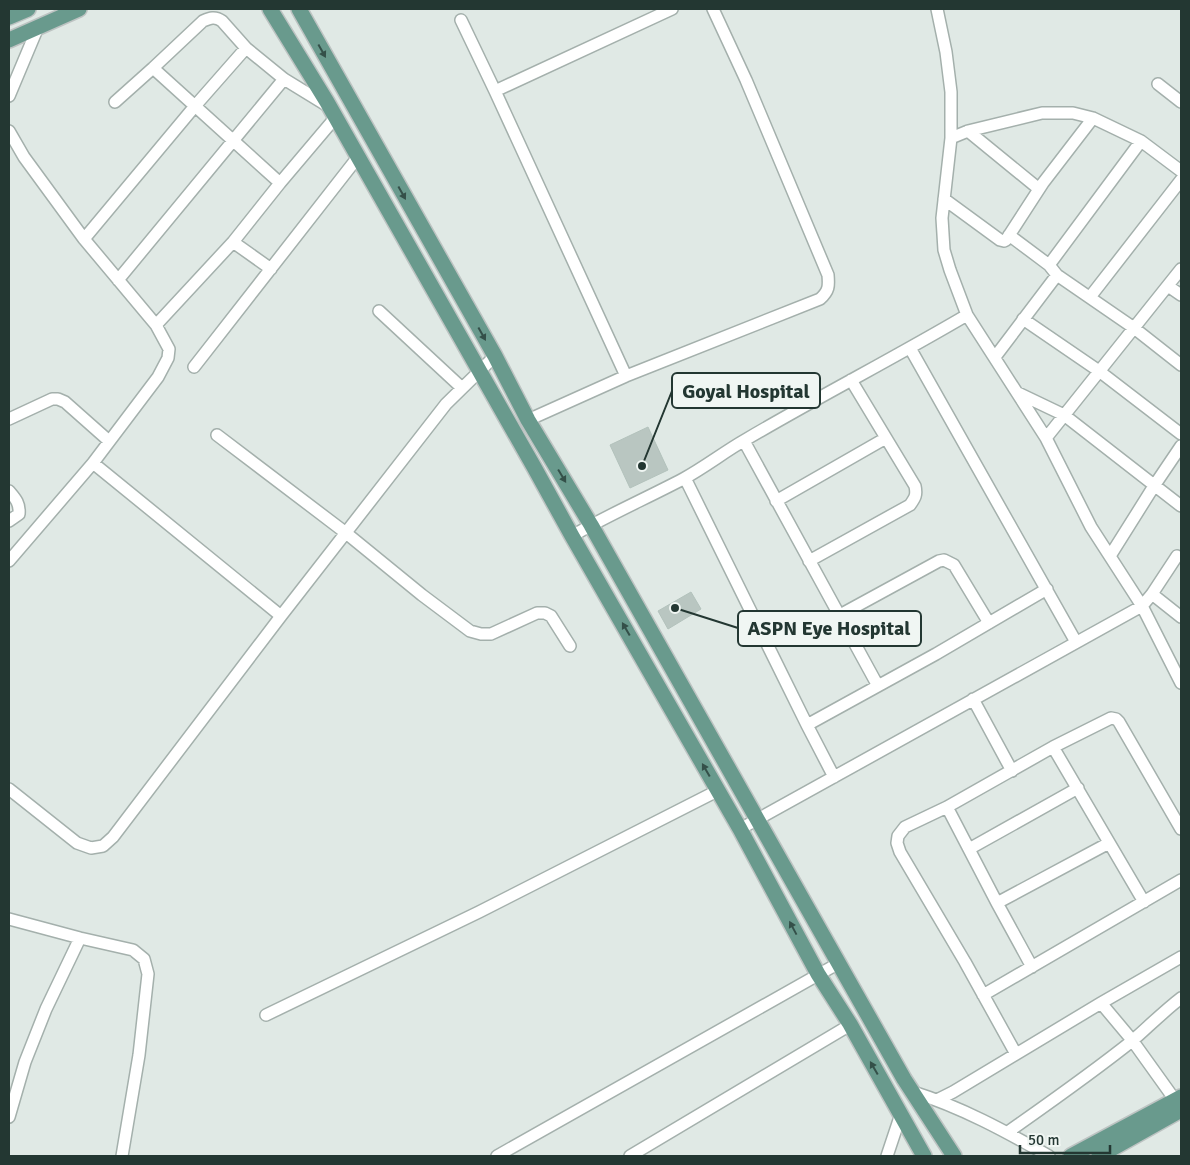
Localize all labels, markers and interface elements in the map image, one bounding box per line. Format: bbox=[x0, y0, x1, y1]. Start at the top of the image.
one-way arrow bbox=[318, 45, 327, 58]
one-way arrow bbox=[398, 186, 407, 199]
one-way arrow bbox=[478, 328, 487, 341]
callout: Goyal Hospital bbox=[672, 373, 820, 408]
text: Goyal Hospital bbox=[682, 379, 810, 404]
one-way arrow bbox=[557, 469, 566, 482]
callout: ASPN Eye Hospital bbox=[738, 611, 921, 646]
text: ASPN Eye Hospital bbox=[748, 616, 910, 641]
one-way arrow bbox=[621, 622, 630, 636]
one-way arrow bbox=[701, 764, 710, 777]
one-way arrow bbox=[789, 920, 797, 935]
one-way arrow bbox=[870, 1062, 879, 1075]
scale bar bbox=[1020, 1122, 1110, 1154]
text: 50 m bbox=[1028, 1131, 1059, 1149]

